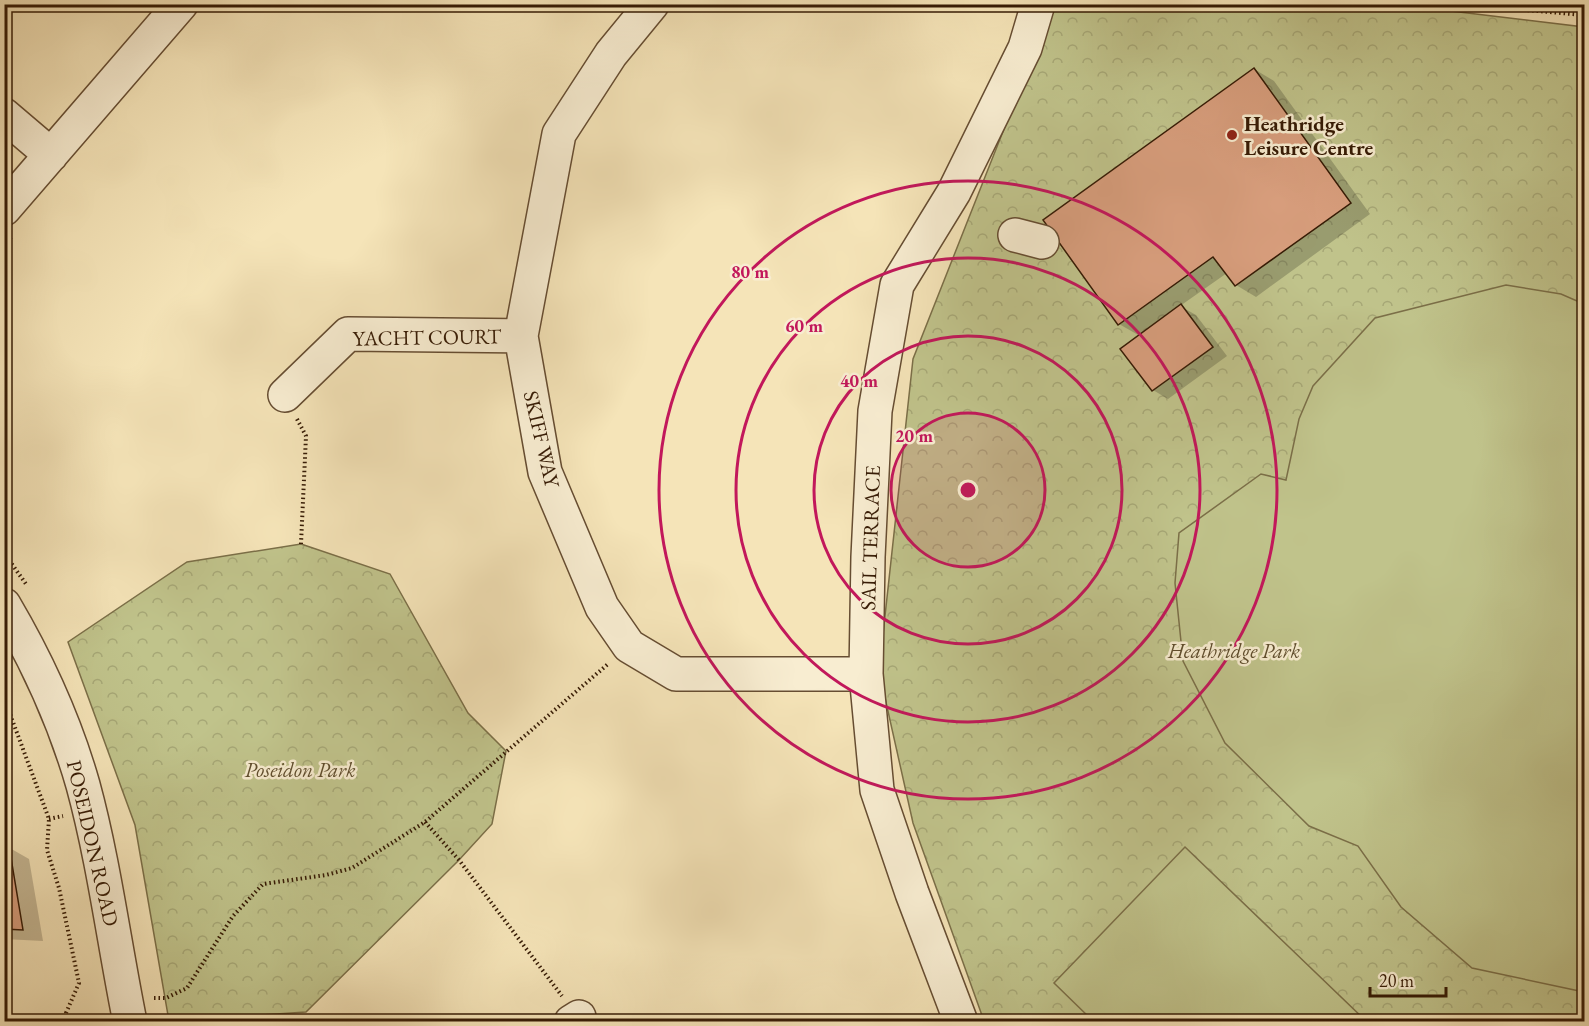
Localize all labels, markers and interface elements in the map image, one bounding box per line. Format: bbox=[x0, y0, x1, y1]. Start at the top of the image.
place label: Heathridge Leisure Centre bbox=[1244, 110, 1373, 161]
marker: Heathridge Leisure Centre bbox=[1225, 128, 1239, 142]
text: 80 m bbox=[731, 260, 769, 283]
text: 60 m bbox=[785, 314, 823, 337]
street label: YACHT COURT bbox=[352, 322, 502, 352]
text: 40 m bbox=[840, 369, 878, 392]
street label: SKIFF WAY bbox=[518, 388, 567, 492]
text: 20 m bbox=[895, 424, 933, 447]
street label: SAIL TERRACE bbox=[854, 465, 886, 611]
centre of rings bbox=[958, 480, 978, 500]
park label: Heathridge Park bbox=[1167, 637, 1301, 664]
park label: Poseidon Park bbox=[244, 756, 356, 783]
street label: POSEIDON ROAD bbox=[61, 757, 125, 929]
scale bar bbox=[1370, 960, 1446, 998]
text: 20 m bbox=[1379, 969, 1414, 992]

